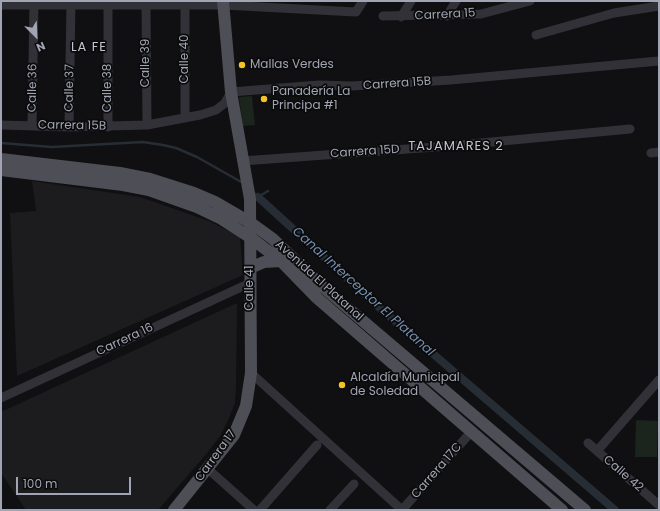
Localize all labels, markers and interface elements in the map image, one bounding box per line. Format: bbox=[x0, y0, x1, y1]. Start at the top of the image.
street label: Carrera 15 bbox=[414, 6, 476, 24]
north arrow bbox=[16, 16, 56, 56]
street label: Calle 40 bbox=[178, 34, 192, 84]
text: N bbox=[34, 38, 48, 56]
street label: Calle 39 bbox=[139, 39, 153, 87]
district label: LA FE bbox=[71, 40, 107, 56]
place label: Mallas Verdes bbox=[250, 58, 334, 72]
marker: Mallas Verdes bbox=[237, 60, 247, 70]
street label: Calle 36 bbox=[25, 64, 41, 112]
street label: Calle 37 bbox=[62, 64, 78, 112]
street label: Calle 38 bbox=[101, 64, 115, 112]
street label: Carrera 15B bbox=[362, 74, 432, 94]
place label: Panadería La Principa #1 bbox=[272, 85, 350, 113]
marker: Panadería La Principa #1 bbox=[259, 94, 269, 104]
street label: Carrera 15B bbox=[38, 118, 106, 134]
district label: TAJAMARES 2 bbox=[408, 139, 504, 155]
street label: Carrera 15D bbox=[330, 142, 400, 162]
water label: Canal Interceptor El Platanal bbox=[289, 224, 437, 360]
street label: Avenida El Platanal bbox=[272, 238, 366, 324]
street label: Calle 41 bbox=[243, 265, 257, 311]
street label: Carrera 16 bbox=[94, 321, 156, 359]
place label: Alcaldía Municipal de Soledad bbox=[350, 371, 460, 399]
marker: Alcaldía Municipal de Soledad bbox=[337, 380, 347, 390]
street label: Carrera 17 bbox=[193, 428, 239, 484]
street label: Carrera 17C bbox=[409, 440, 465, 502]
street label: Calle 42 bbox=[600, 453, 646, 495]
scale bar bbox=[18, 469, 133, 495]
text: 100 m bbox=[23, 475, 57, 492]

